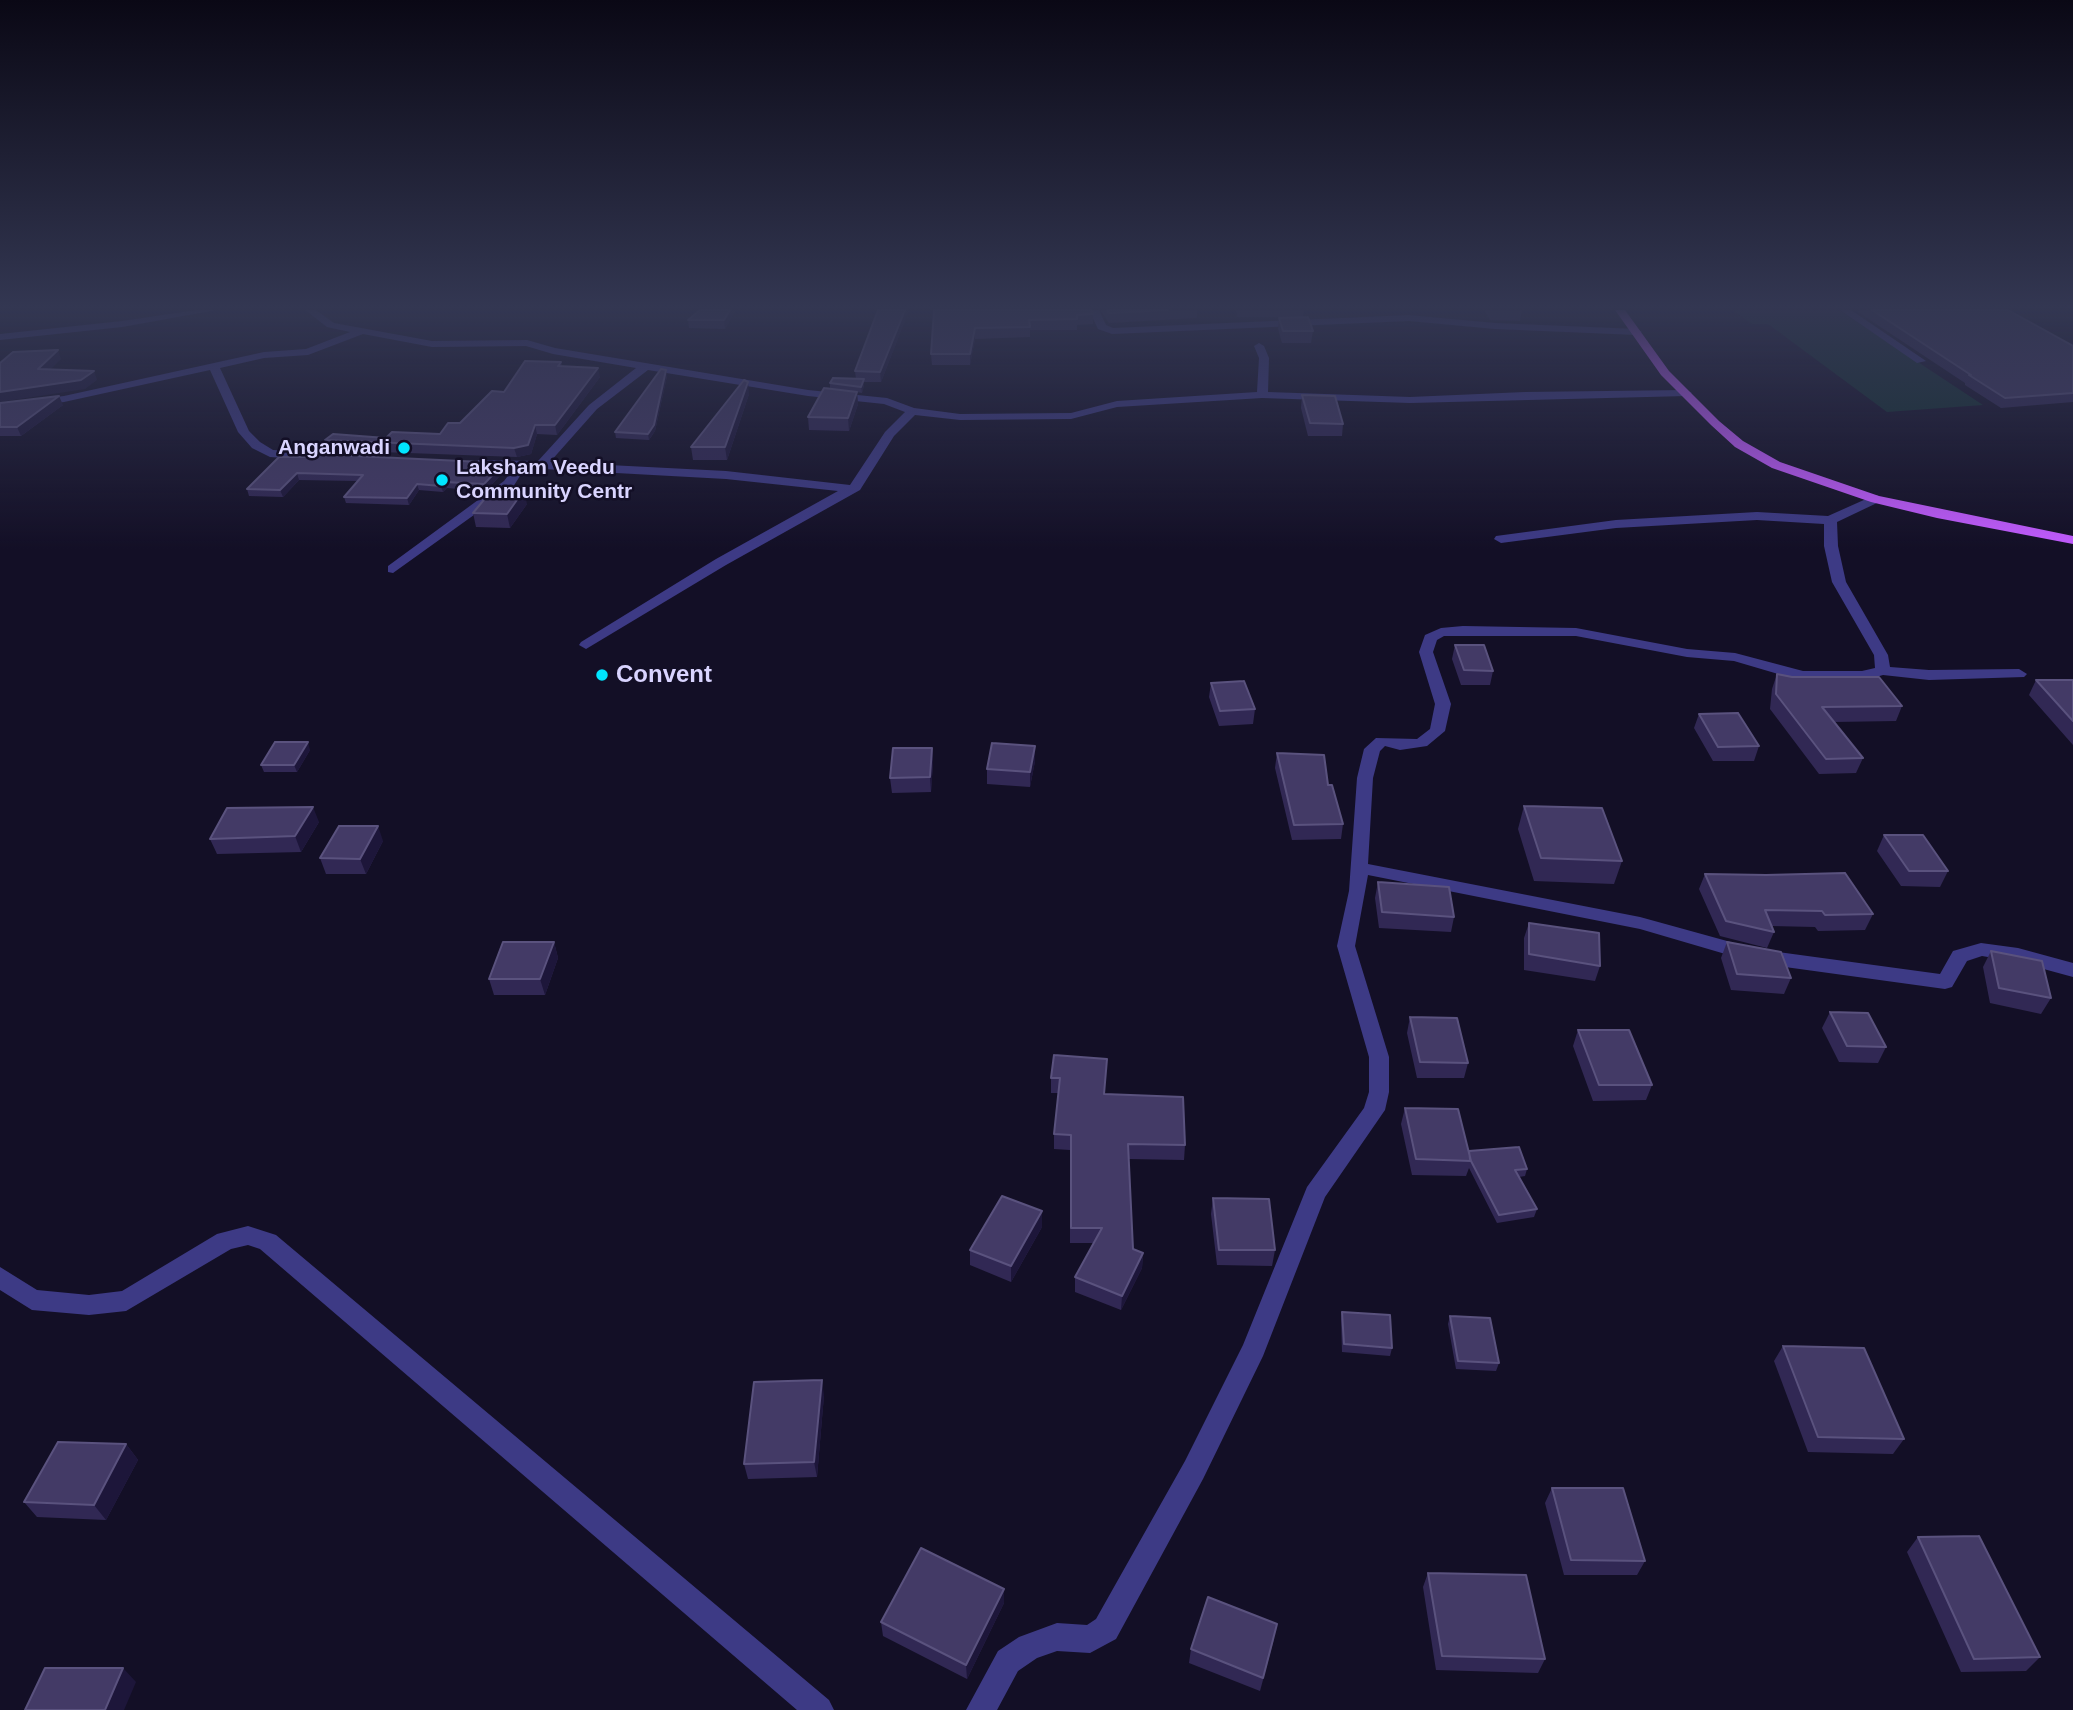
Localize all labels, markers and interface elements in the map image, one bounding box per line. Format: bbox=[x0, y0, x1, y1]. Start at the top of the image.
place label: Anganwadi bbox=[278, 435, 390, 461]
marker: Anganwadi bbox=[396, 440, 412, 456]
place label: Laksham Veedu Community Centr bbox=[456, 455, 632, 505]
marker: Laksham Veedu Community Centr bbox=[434, 472, 450, 488]
place label: Convent bbox=[616, 661, 712, 689]
marker: Convent bbox=[594, 667, 610, 683]

